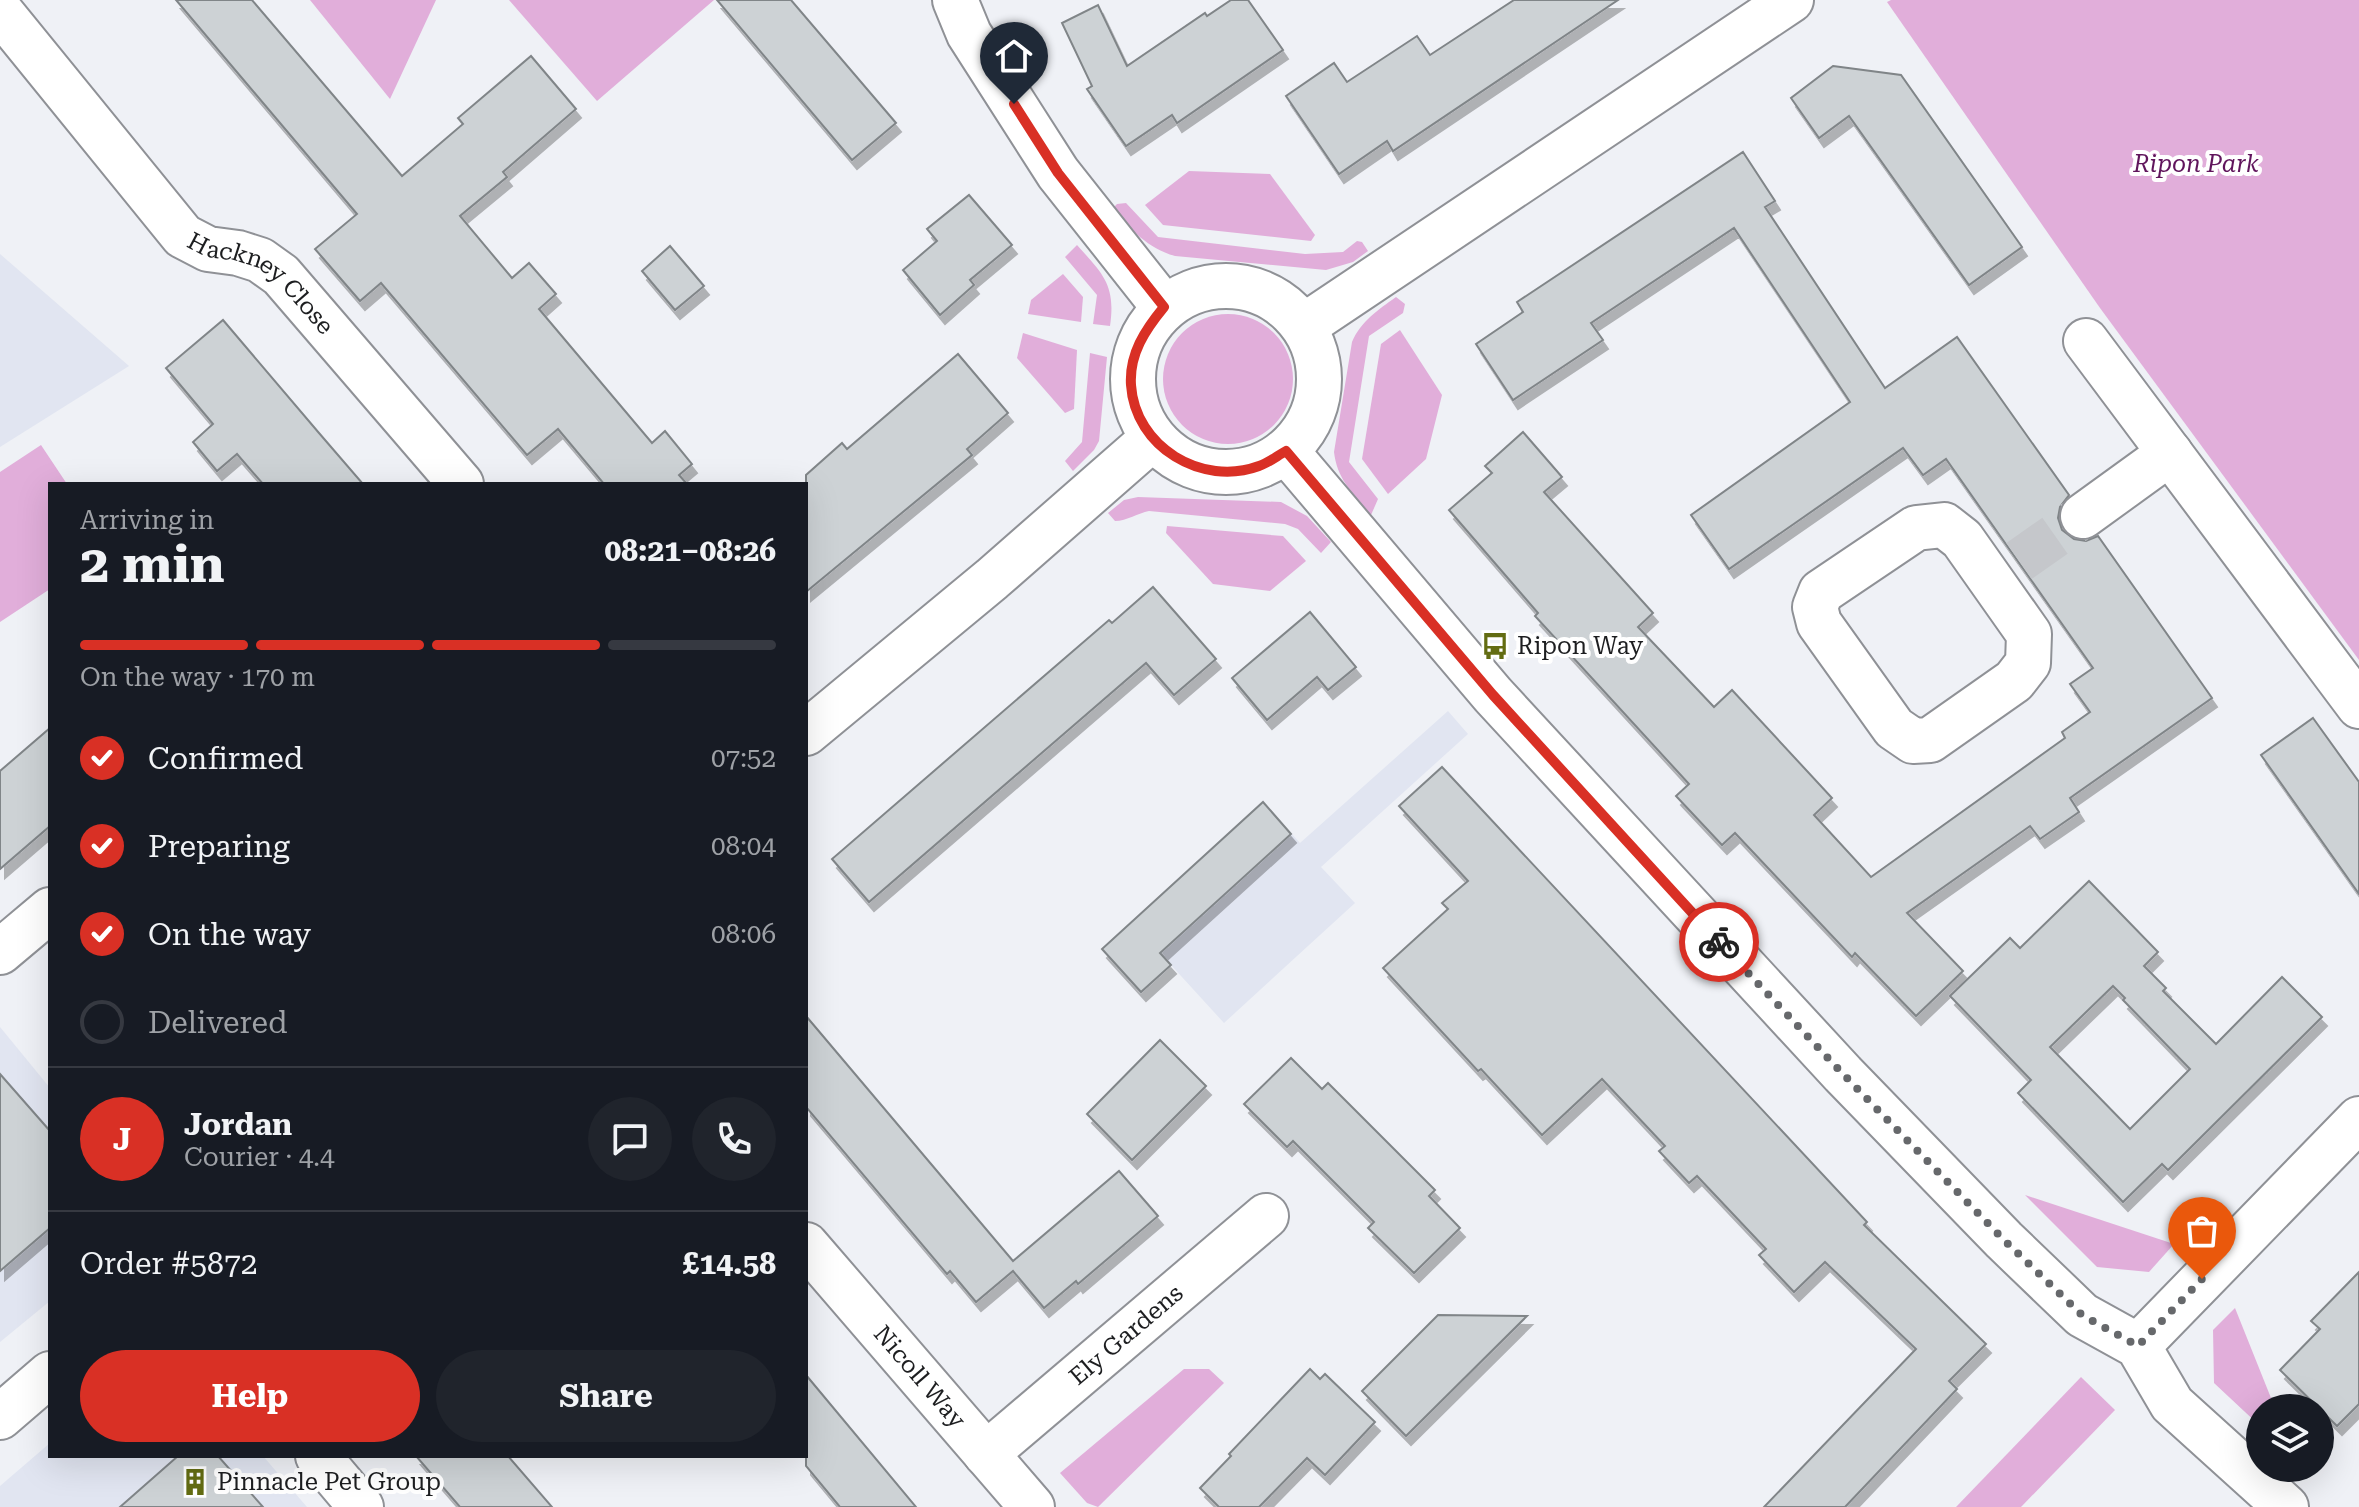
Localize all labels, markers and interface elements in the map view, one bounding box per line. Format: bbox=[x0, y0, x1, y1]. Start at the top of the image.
pin bbox=[980, 22, 1048, 104]
icon: home bbox=[992, 34, 1036, 78]
park label: Ripon Park bbox=[2132, 150, 2259, 178]
street label: Hackney Close bbox=[183, 227, 340, 340]
text: Arriving in bbox=[80, 505, 214, 535]
text: 08:21–08:26 bbox=[604, 533, 776, 568]
text: 2 min bbox=[80, 534, 225, 595]
bus stop icon: Ripon Way bbox=[1480, 631, 1510, 661]
place label: Ripon Way bbox=[1517, 632, 1644, 660]
text: On the way · 170 m bbox=[80, 662, 315, 692]
icon: check bbox=[80, 736, 124, 780]
text: Confirmed bbox=[148, 741, 303, 776]
text: 07:52 bbox=[711, 743, 776, 773]
icon: check bbox=[80, 824, 124, 868]
text: Preparing bbox=[148, 829, 290, 864]
text: 08:04 bbox=[711, 831, 776, 861]
courier bbox=[1679, 902, 1759, 982]
icon: check bbox=[80, 912, 124, 956]
text: On the way bbox=[148, 917, 311, 952]
text: 08:06 bbox=[711, 919, 776, 949]
icon: bike bbox=[1697, 920, 1741, 964]
text: Delivered bbox=[148, 1005, 287, 1040]
button: chat bbox=[588, 1097, 672, 1181]
button: phone bbox=[692, 1097, 776, 1181]
text: Jordan bbox=[184, 1107, 292, 1142]
text: J bbox=[113, 1122, 131, 1157]
text: Courier · 4.4 bbox=[184, 1142, 334, 1172]
pin bbox=[2168, 1197, 2236, 1279]
icon: bag bbox=[2180, 1209, 2224, 1253]
text: Order #5872 bbox=[80, 1246, 258, 1281]
text: £14.58 bbox=[683, 1246, 776, 1281]
street label: Ely Gardens bbox=[1064, 1279, 1189, 1391]
street label: Nicoll Way bbox=[868, 1320, 972, 1434]
button: Help bbox=[80, 1350, 420, 1442]
button: Share bbox=[436, 1350, 776, 1442]
map controls bbox=[2246, 1394, 2334, 1482]
button: layers bbox=[2246, 1394, 2334, 1482]
building icon: Pinnacle Pet Group bbox=[180, 1467, 210, 1497]
place label: Pinnacle Pet Group bbox=[217, 1468, 441, 1496]

